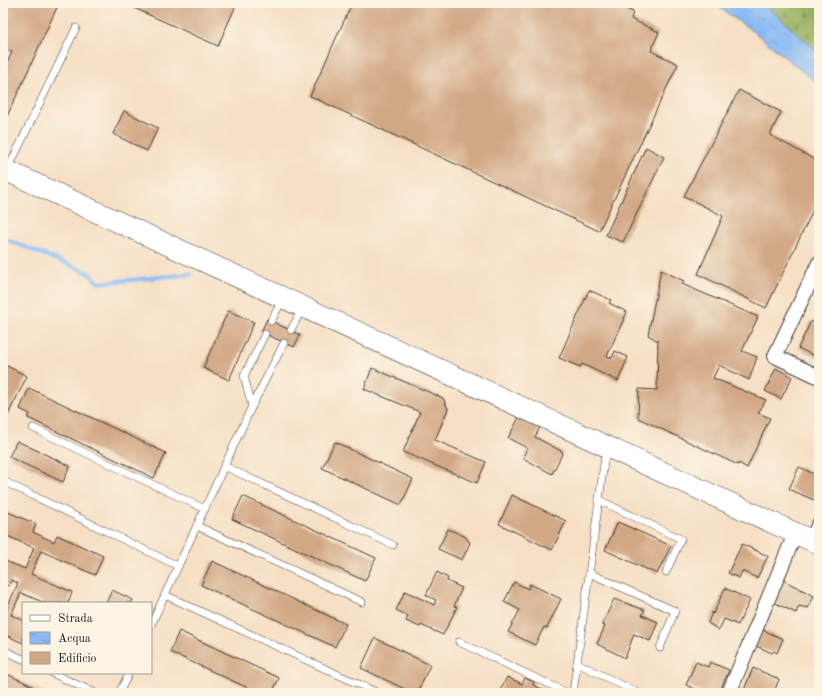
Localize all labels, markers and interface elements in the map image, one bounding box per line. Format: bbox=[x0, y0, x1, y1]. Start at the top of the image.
legend bbox=[22, 602, 152, 674]
text: Strada bbox=[58, 613, 93, 625]
text: Acqua bbox=[58, 633, 91, 645]
text: Edificio bbox=[58, 653, 97, 665]

